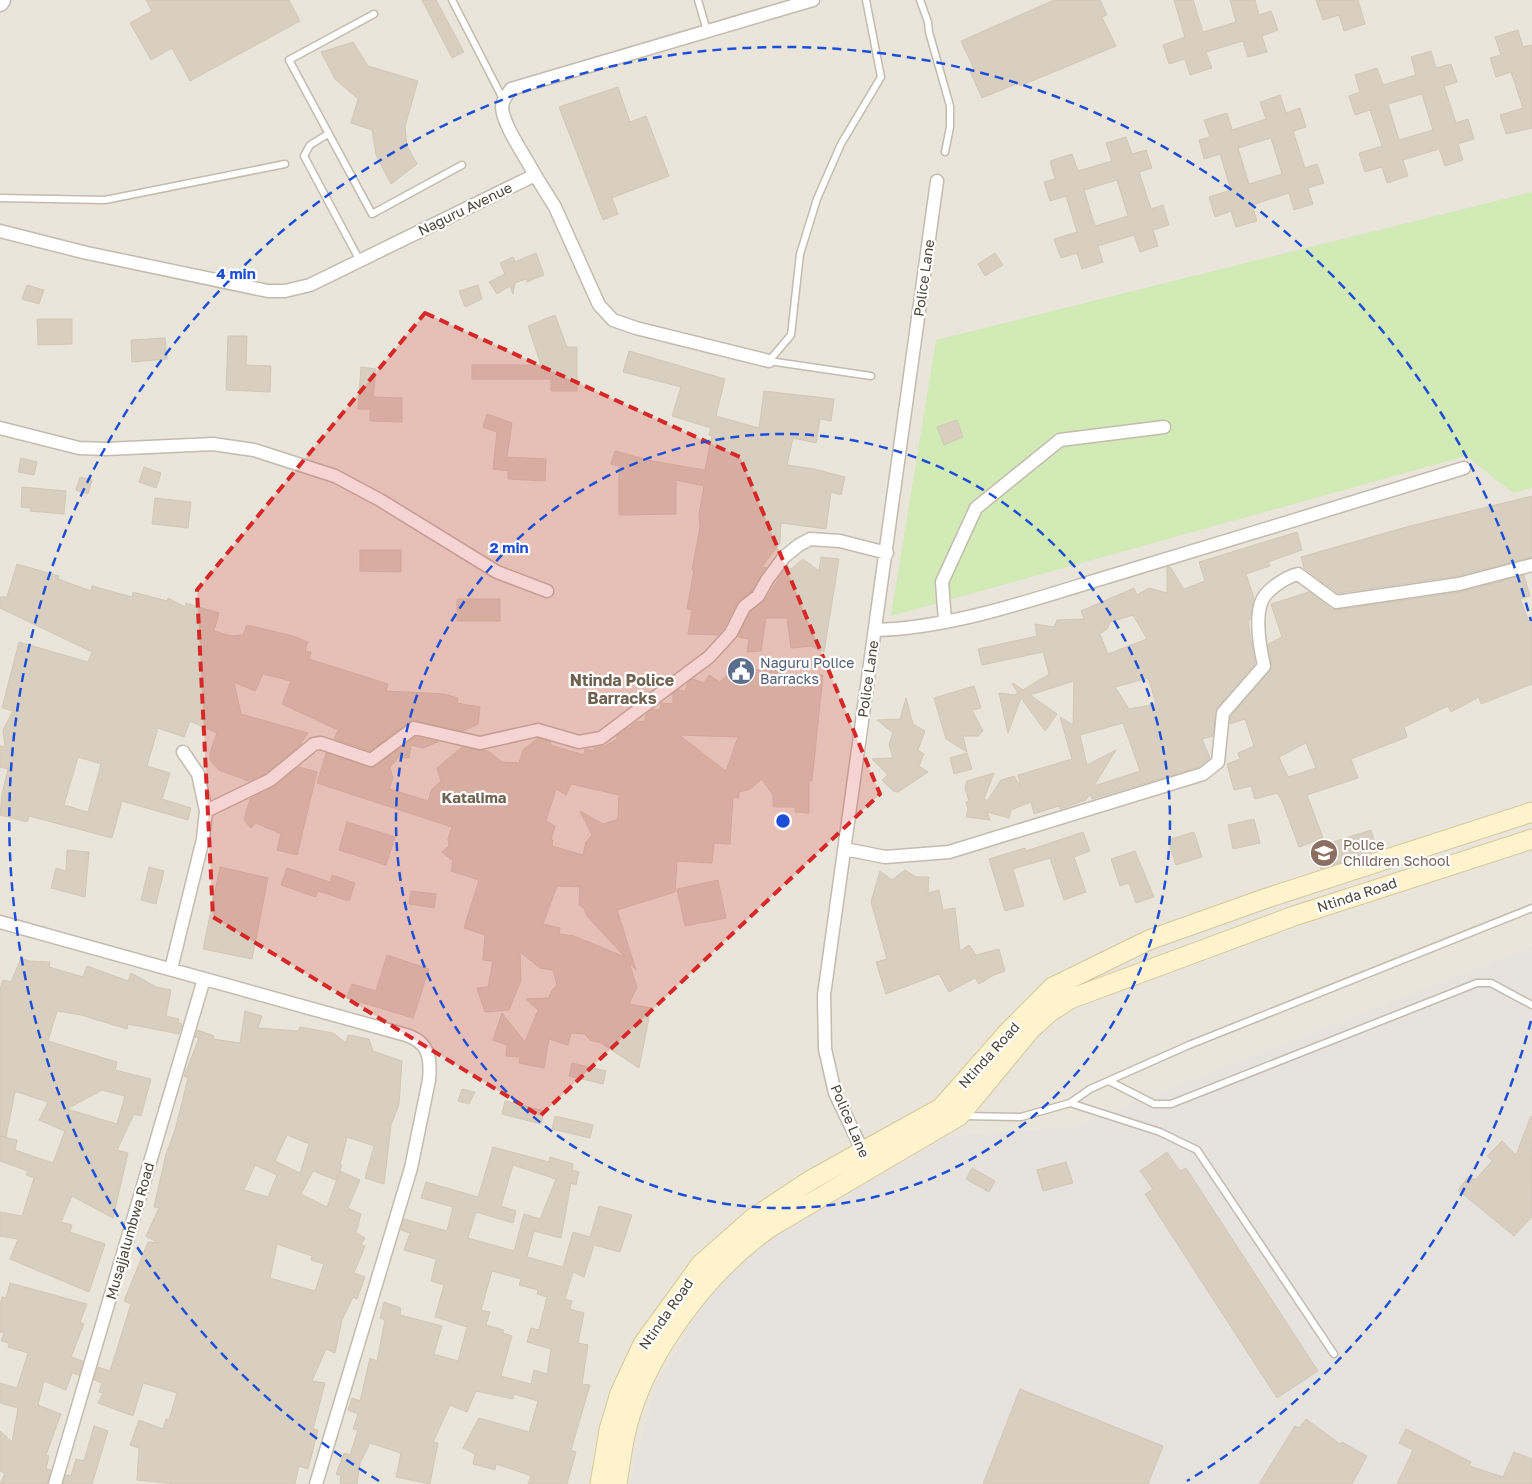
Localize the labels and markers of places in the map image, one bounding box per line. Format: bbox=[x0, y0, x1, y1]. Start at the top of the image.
place label: Naguru Police Barracks bbox=[760, 654, 854, 687]
public building icon: Naguru Police Barracks bbox=[726, 656, 756, 686]
centre of rings bbox=[774, 812, 792, 830]
place label: Police Children School bbox=[1343, 836, 1450, 869]
school or university icon: Police Children School bbox=[1309, 838, 1339, 868]

